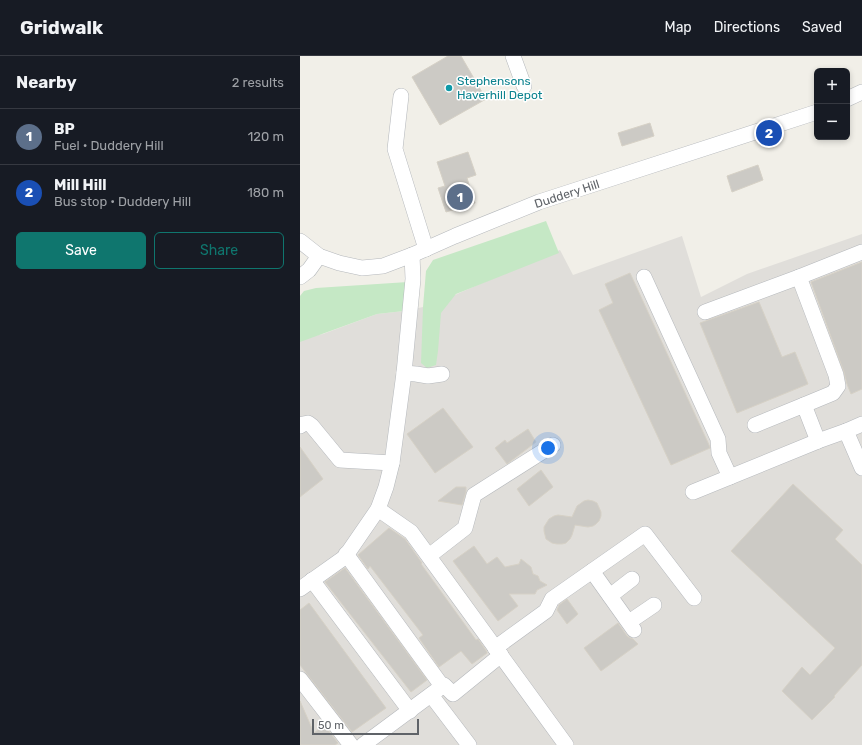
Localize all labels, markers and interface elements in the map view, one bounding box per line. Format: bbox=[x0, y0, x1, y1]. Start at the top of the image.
text: Gridwalk bbox=[20, 16, 103, 39]
text: Map bbox=[665, 19, 692, 36]
text: Directions bbox=[714, 19, 780, 36]
text: Saved bbox=[802, 19, 842, 36]
map controls bbox=[814, 68, 850, 140]
button: + bbox=[814, 68, 850, 104]
text: Nearby bbox=[16, 72, 77, 92]
place label: Stephensons Haverhill Depot bbox=[457, 74, 543, 102]
text: 2 results bbox=[232, 75, 284, 90]
marker: Stephensons Haverhill Depot bbox=[444, 83, 454, 93]
button: − bbox=[814, 104, 850, 140]
pin: 2 bbox=[756, 118, 782, 148]
text: BP bbox=[54, 120, 75, 138]
text: 1 bbox=[26, 129, 32, 144]
text: 120 m bbox=[248, 129, 284, 144]
text: Fuel · Duddery Hill bbox=[54, 138, 164, 153]
text: Mill Hill bbox=[54, 176, 107, 194]
street label: Duddery Hill bbox=[533, 177, 601, 211]
pin: 1 bbox=[447, 182, 473, 212]
text: 2 bbox=[25, 185, 33, 200]
text: 180 m bbox=[247, 185, 284, 200]
text: Bus stop · Duddery Hill bbox=[54, 194, 191, 209]
button: Save bbox=[16, 232, 146, 269]
button: Share bbox=[154, 232, 284, 269]
your location bbox=[538, 438, 558, 458]
scale bar bbox=[312, 717, 419, 736]
text: 50 m bbox=[318, 719, 344, 732]

